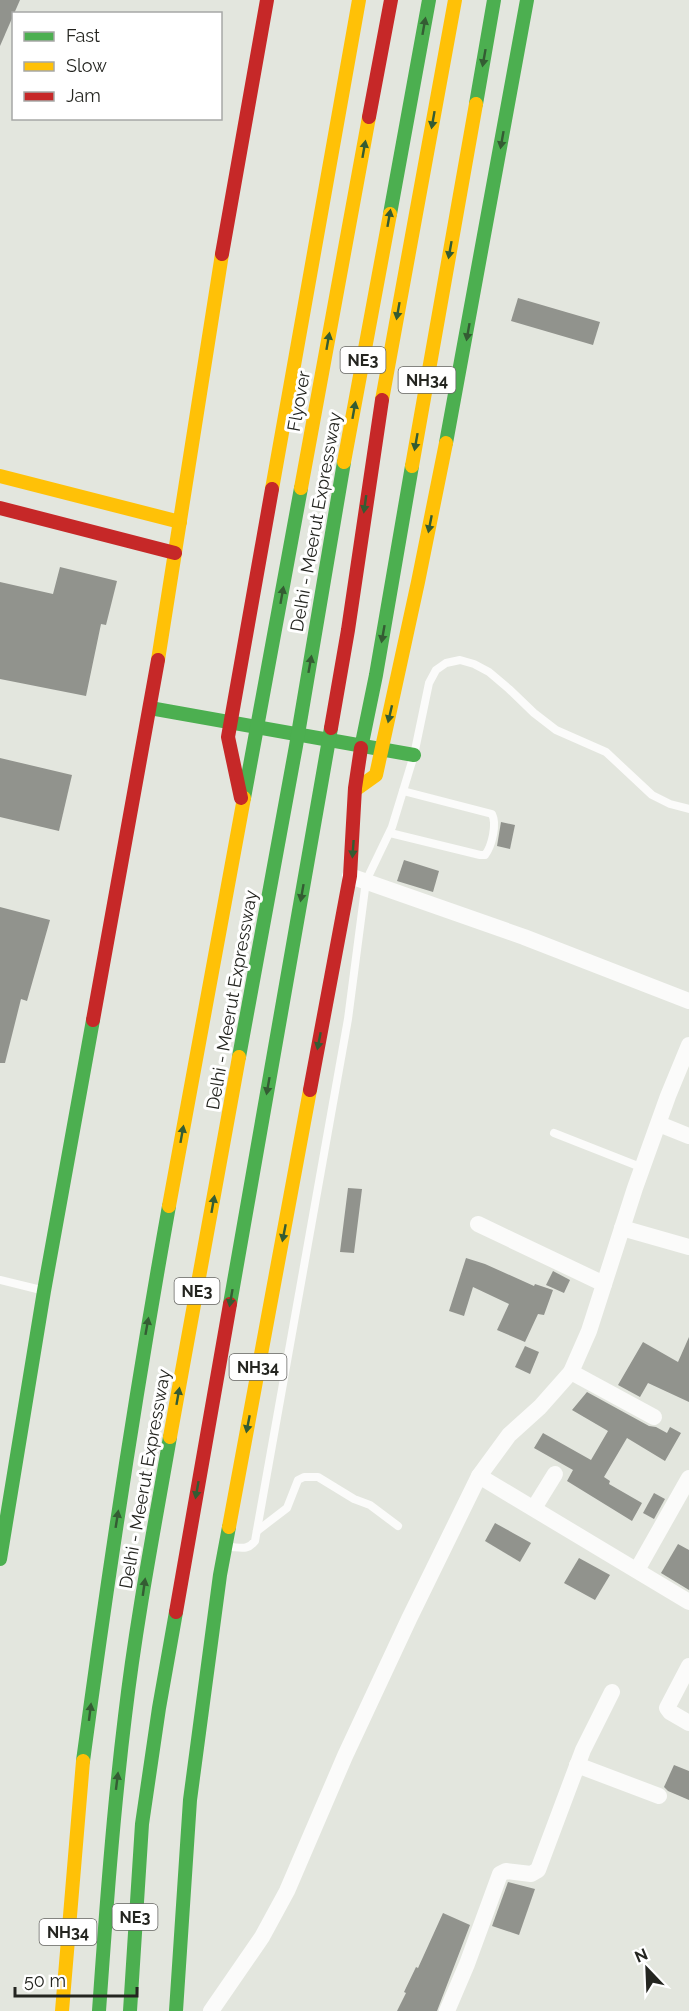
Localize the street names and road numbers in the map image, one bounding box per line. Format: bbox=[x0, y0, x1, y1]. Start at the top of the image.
road number: NE3 bbox=[340, 347, 386, 373]
road number: NH34 bbox=[398, 367, 456, 393]
street label: Flyover bbox=[283, 368, 314, 433]
street label: Delhi - Meerut Expressway bbox=[286, 410, 345, 633]
street label: Delhi - Meerut Expressway bbox=[202, 888, 261, 1111]
road number: NE3 bbox=[174, 1278, 220, 1304]
road number: NH34 bbox=[230, 1354, 286, 1380]
street label: Delhi - Meerut Expressway bbox=[115, 1367, 174, 1590]
road number: NE3 bbox=[112, 1904, 158, 1930]
road number: NH34 bbox=[40, 1919, 97, 1945]

